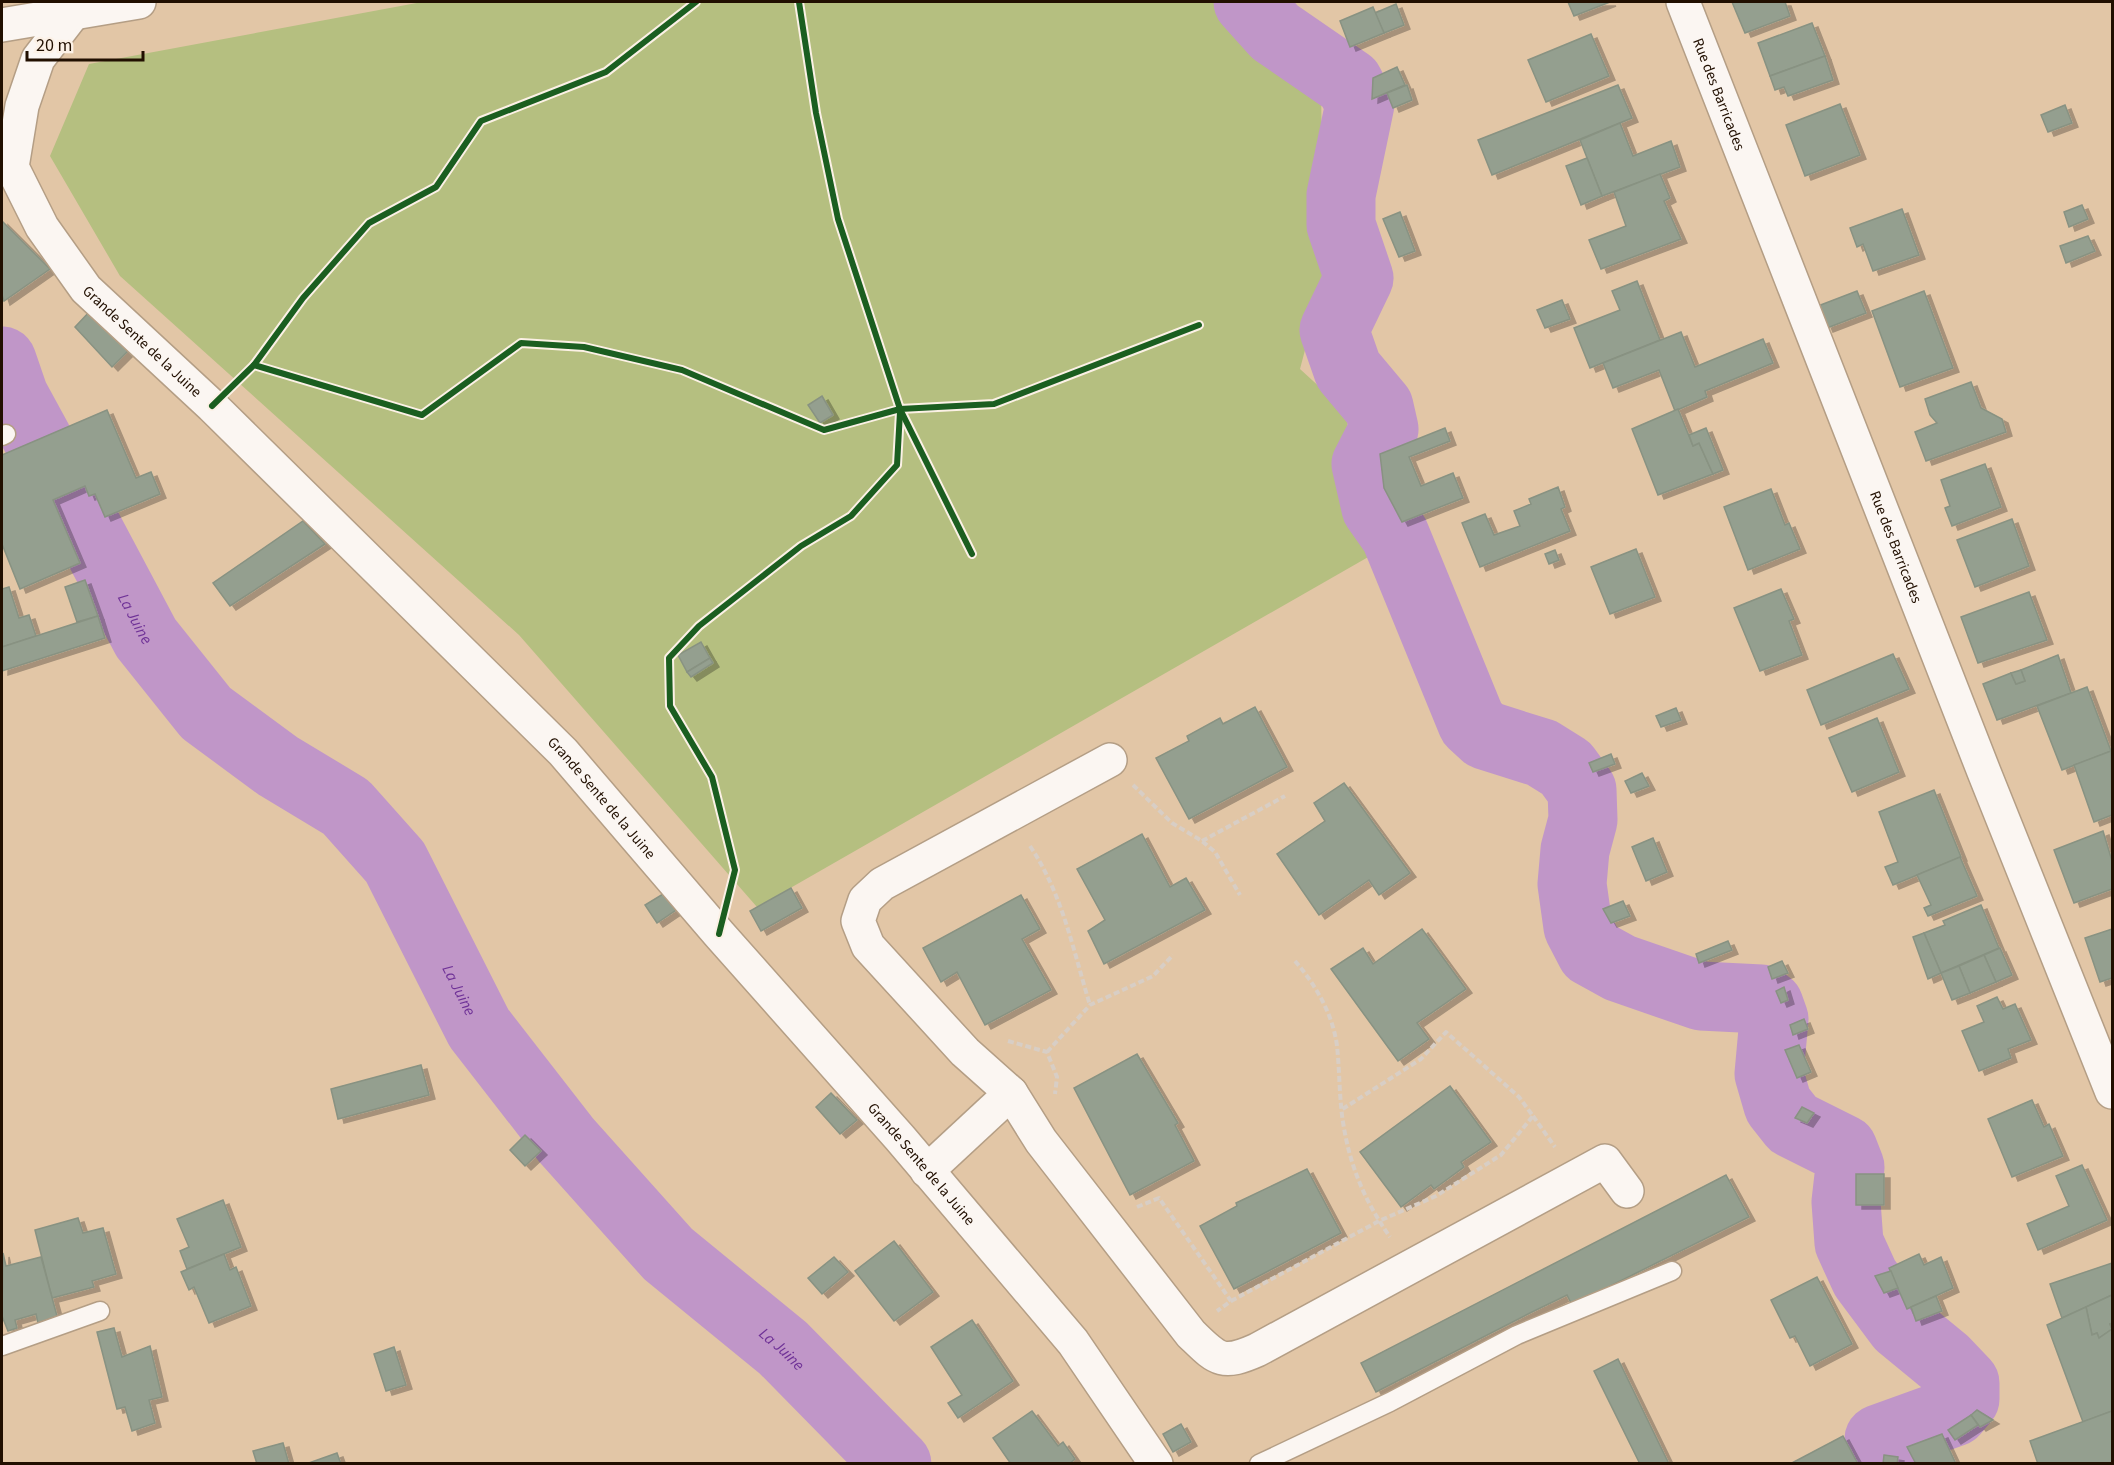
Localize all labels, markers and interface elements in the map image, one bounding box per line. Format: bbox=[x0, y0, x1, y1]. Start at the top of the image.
scale bar bbox=[27, 24, 142, 62]
text: 20 m bbox=[36, 33, 72, 58]
street label: Rue des Barricades bbox=[1687, 35, 1750, 154]
street label: Grande Sente de la Juine bbox=[78, 281, 206, 402]
street label: Rue des Barricades bbox=[1864, 488, 1927, 606]
water label: La Juine bbox=[112, 590, 157, 650]
street label: Grande Sente de la Juine bbox=[543, 732, 660, 864]
water label: La Juine bbox=[437, 961, 481, 1020]
street label: Grande Sente de la Juine bbox=[862, 1098, 980, 1230]
water label: La Juine bbox=[754, 1323, 809, 1376]

